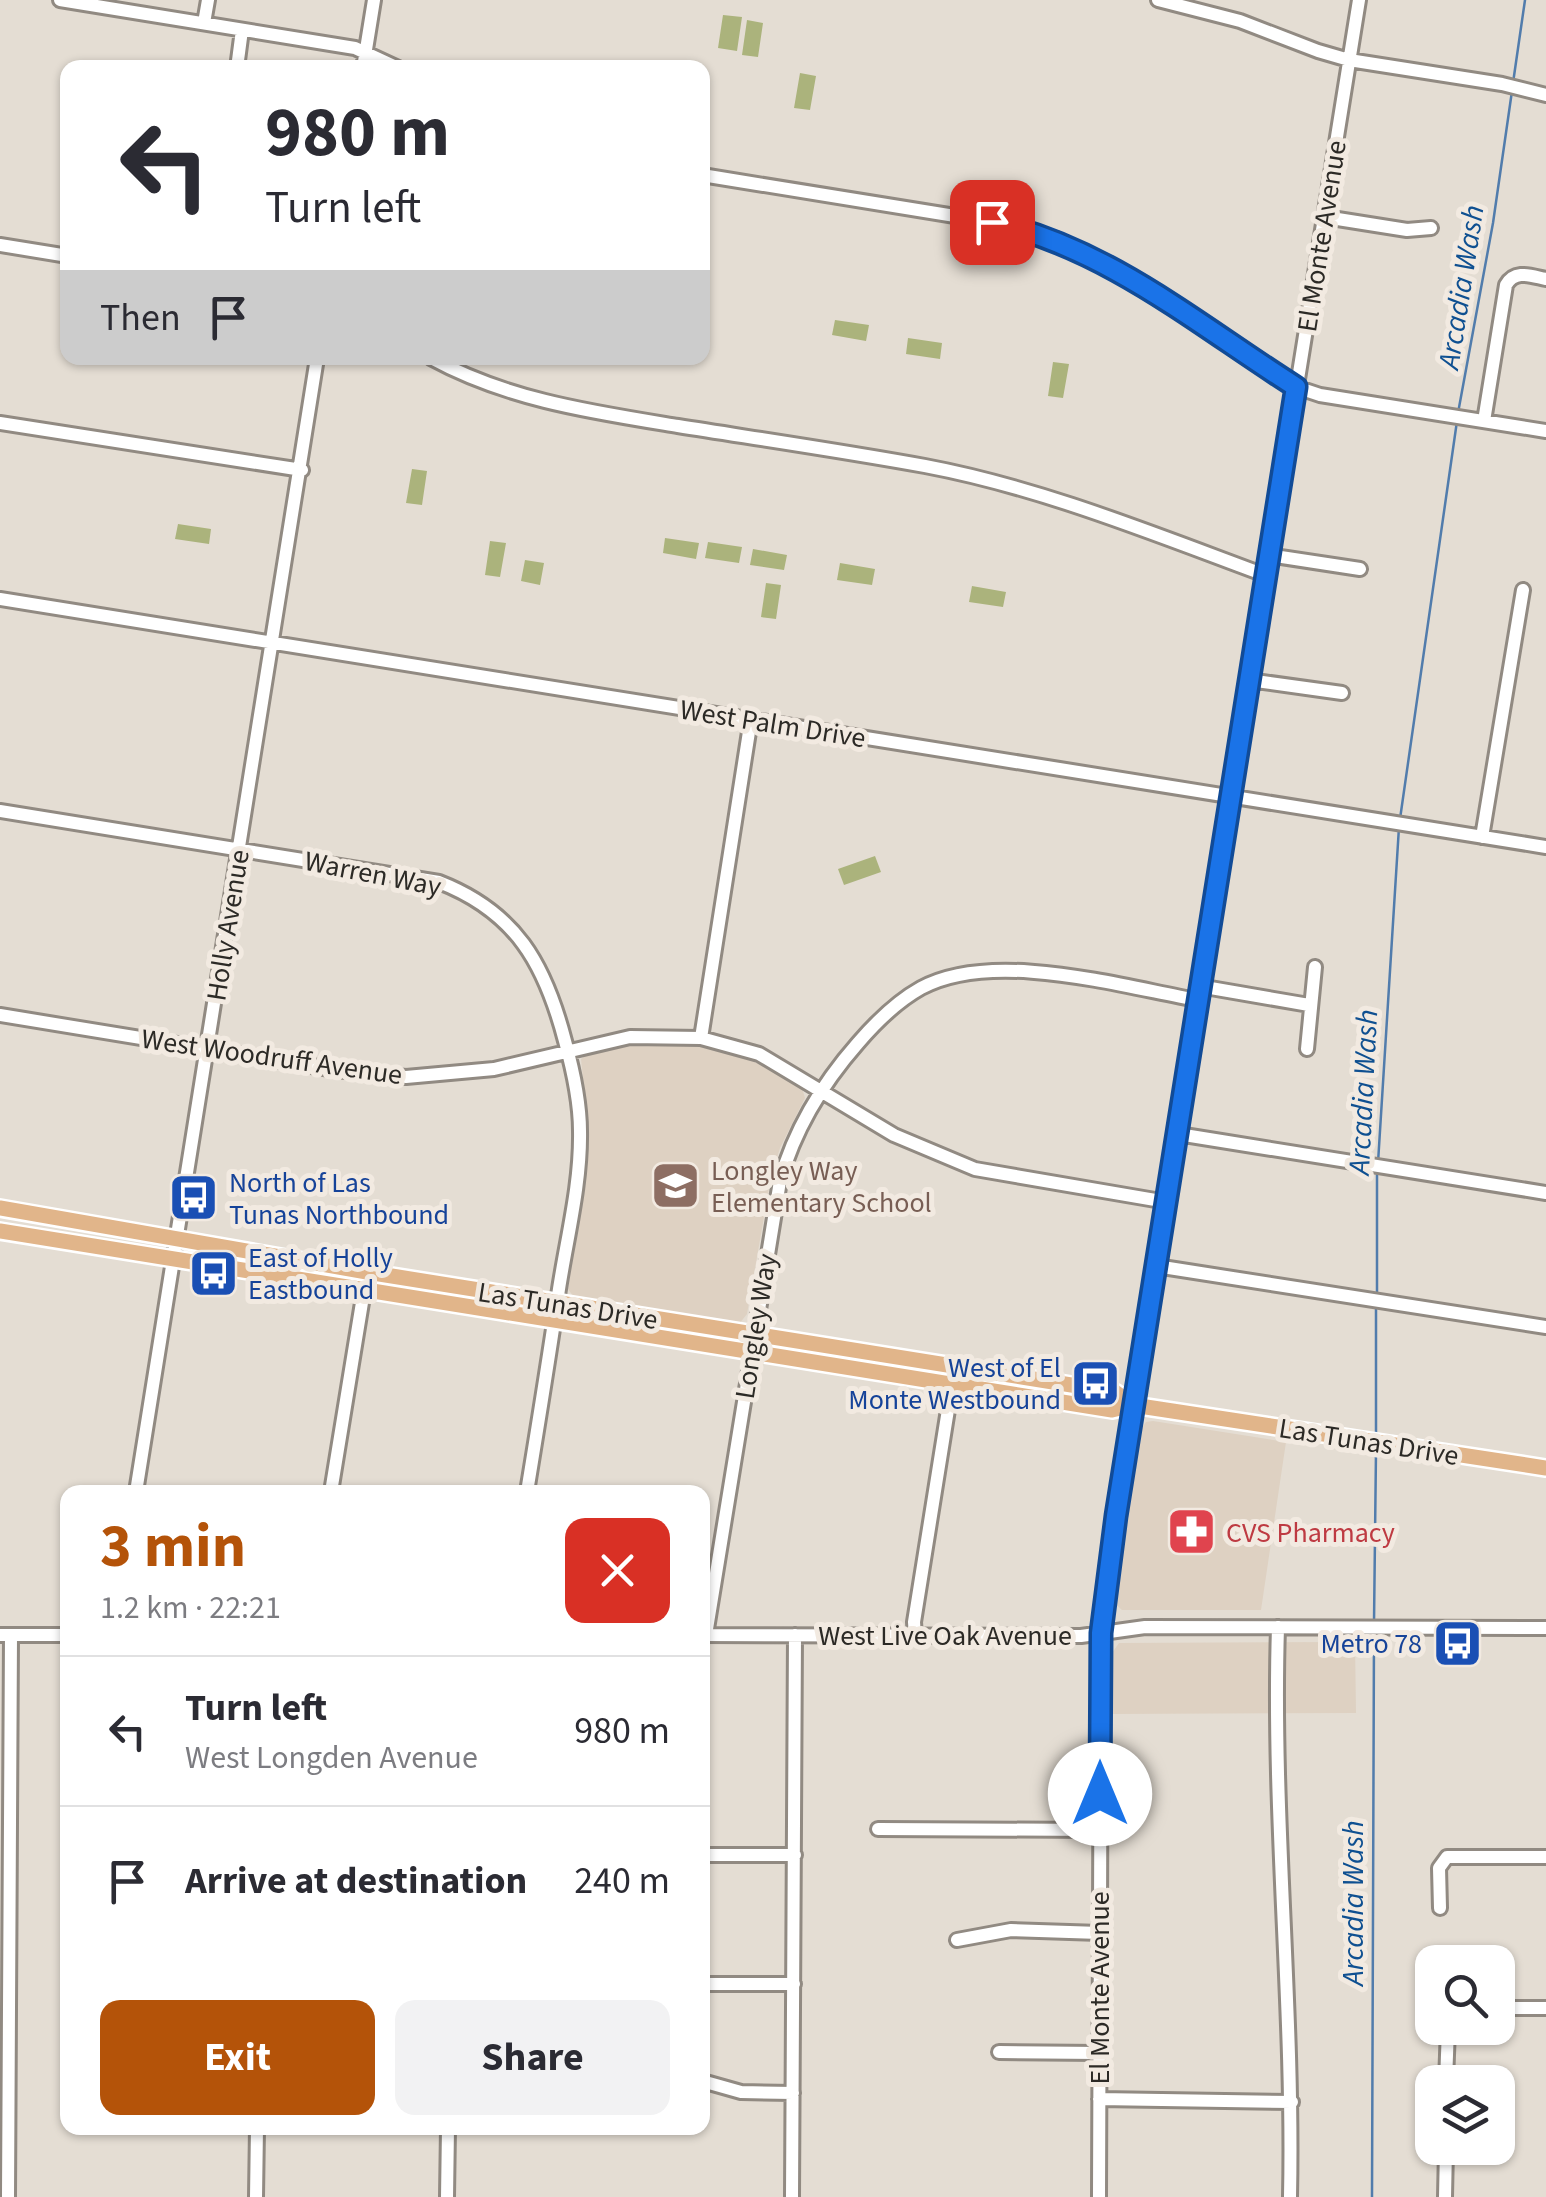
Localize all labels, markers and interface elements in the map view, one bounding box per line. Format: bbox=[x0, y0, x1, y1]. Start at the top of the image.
text: 980 m bbox=[265, 83, 450, 183]
icon: left bbox=[100, 100, 230, 230]
street label: El Monte Avenue bbox=[1287, 138, 1357, 335]
text: Turn left bbox=[265, 176, 421, 240]
pin bbox=[950, 180, 1035, 265]
icon: arrive bbox=[965, 195, 1020, 250]
water label: Arcadia Wash bbox=[1427, 202, 1496, 374]
icon: arrive bbox=[201, 290, 256, 345]
text: Then bbox=[100, 291, 181, 345]
street label: West Palm Drive bbox=[677, 690, 869, 758]
street label: Warren Way bbox=[301, 841, 445, 907]
street label: Holly Avenue bbox=[196, 847, 260, 1004]
water label: Arcadia Wash bbox=[1338, 1008, 1389, 1178]
street label: West Woodruff Avenue bbox=[139, 1019, 405, 1095]
place label: Longley Way Elementary School bbox=[711, 1151, 932, 1223]
school or university icon: Longley Way Elementary School bbox=[650, 1160, 702, 1212]
place label: North of Las Tunas Northbound bbox=[229, 1163, 449, 1235]
bus stop icon: North of Las Tunas Northbound bbox=[168, 1172, 220, 1224]
place label: East of Holly Eastbound bbox=[248, 1238, 393, 1310]
bus stop icon: East of Holly Eastbound bbox=[187, 1247, 239, 1299]
street label: Longley Way bbox=[725, 1251, 787, 1402]
street label: Las Tunas Drive bbox=[475, 1272, 661, 1340]
place label: West of El Monte Westbound bbox=[848, 1348, 1061, 1420]
bus stop icon: West of El Monte Westbound bbox=[1070, 1357, 1122, 1409]
street label: Las Tunas Drive bbox=[1276, 1408, 1462, 1476]
text: 3 min bbox=[100, 1505, 246, 1590]
pharmacy icon: CVS Pharmacy bbox=[1165, 1506, 1217, 1558]
place label: CVS Pharmacy bbox=[1226, 1513, 1395, 1553]
button: close bbox=[565, 1518, 670, 1623]
text: 1.2 km · 22:21 bbox=[100, 1585, 281, 1631]
street label: West Live Oak Avenue bbox=[818, 1616, 1072, 1656]
bus stop icon: Metro 78 bbox=[1431, 1617, 1483, 1669]
place label: Metro 78 bbox=[1321, 1624, 1422, 1664]
text: Turn left bbox=[185, 1681, 327, 1735]
icon: left bbox=[100, 1704, 155, 1759]
text: 980 m bbox=[574, 1704, 670, 1758]
text: West Longden Avenue bbox=[185, 1735, 478, 1781]
position arrow bbox=[1048, 1742, 1152, 1846]
water label: Arcadia Wash bbox=[1332, 1820, 1375, 1988]
icon: arrive bbox=[100, 1854, 155, 1909]
text: Arrive at destination bbox=[185, 1854, 527, 1908]
text: 240 m bbox=[574, 1854, 670, 1908]
street label: El Monte Avenue bbox=[1080, 1891, 1120, 2085]
map controls bbox=[1415, 1945, 1515, 2165]
button: search bbox=[1415, 1945, 1515, 2045]
button: Exit bbox=[100, 2000, 375, 2115]
button: Share bbox=[395, 2000, 670, 2115]
button: layers bbox=[1415, 2065, 1515, 2165]

